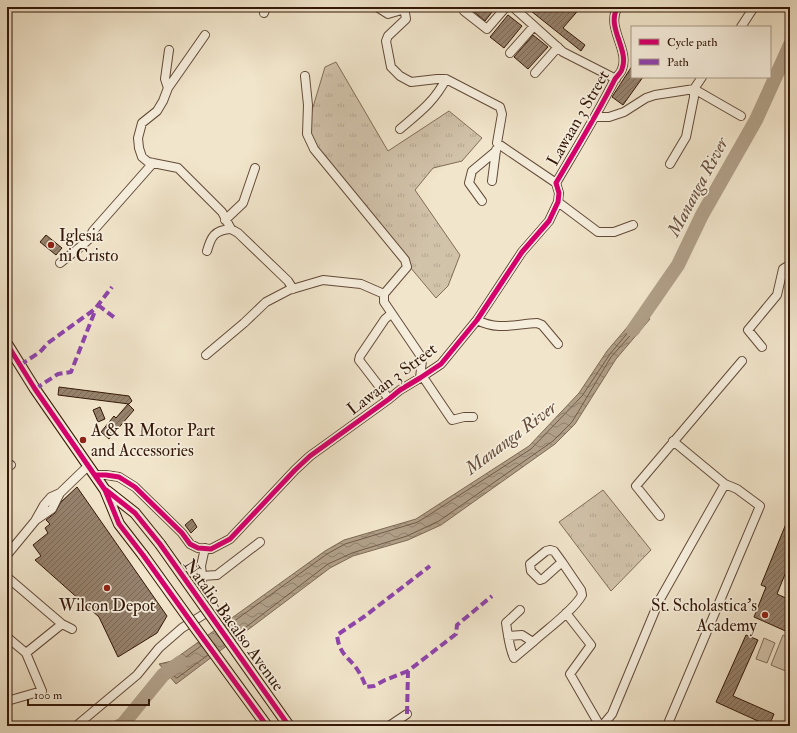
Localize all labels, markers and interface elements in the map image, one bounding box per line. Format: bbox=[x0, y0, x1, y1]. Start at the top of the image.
legend bbox=[631, 26, 771, 78]
text: Cycle path bbox=[667, 35, 718, 50]
text: Path bbox=[667, 55, 690, 70]
street label: Lawaan 3 Street bbox=[542, 66, 614, 170]
water label: Mananga River bbox=[662, 132, 734, 241]
place label: Iglesia ni Cristo bbox=[59, 225, 118, 266]
marker: Iglesia ni Cristo bbox=[46, 240, 56, 250]
street label: Lawaan 3 Street bbox=[343, 338, 441, 420]
water label: Mananga River bbox=[460, 395, 562, 481]
place label: A & R Motor Part and Accessories bbox=[90, 420, 216, 461]
marker: A & R Motor Part and Accessories bbox=[78, 435, 88, 445]
street label: Natalio Bacalso Avenue bbox=[179, 555, 289, 695]
marker: Wilcon Depot bbox=[102, 583, 112, 593]
place label: Wilcon Depot bbox=[58, 595, 156, 617]
place label: St. Scholastica's Academy bbox=[651, 595, 758, 637]
marker: St. Scholastica's Academy bbox=[760, 610, 770, 620]
scale bar bbox=[28, 681, 149, 707]
text: 100 m bbox=[34, 688, 63, 703]

